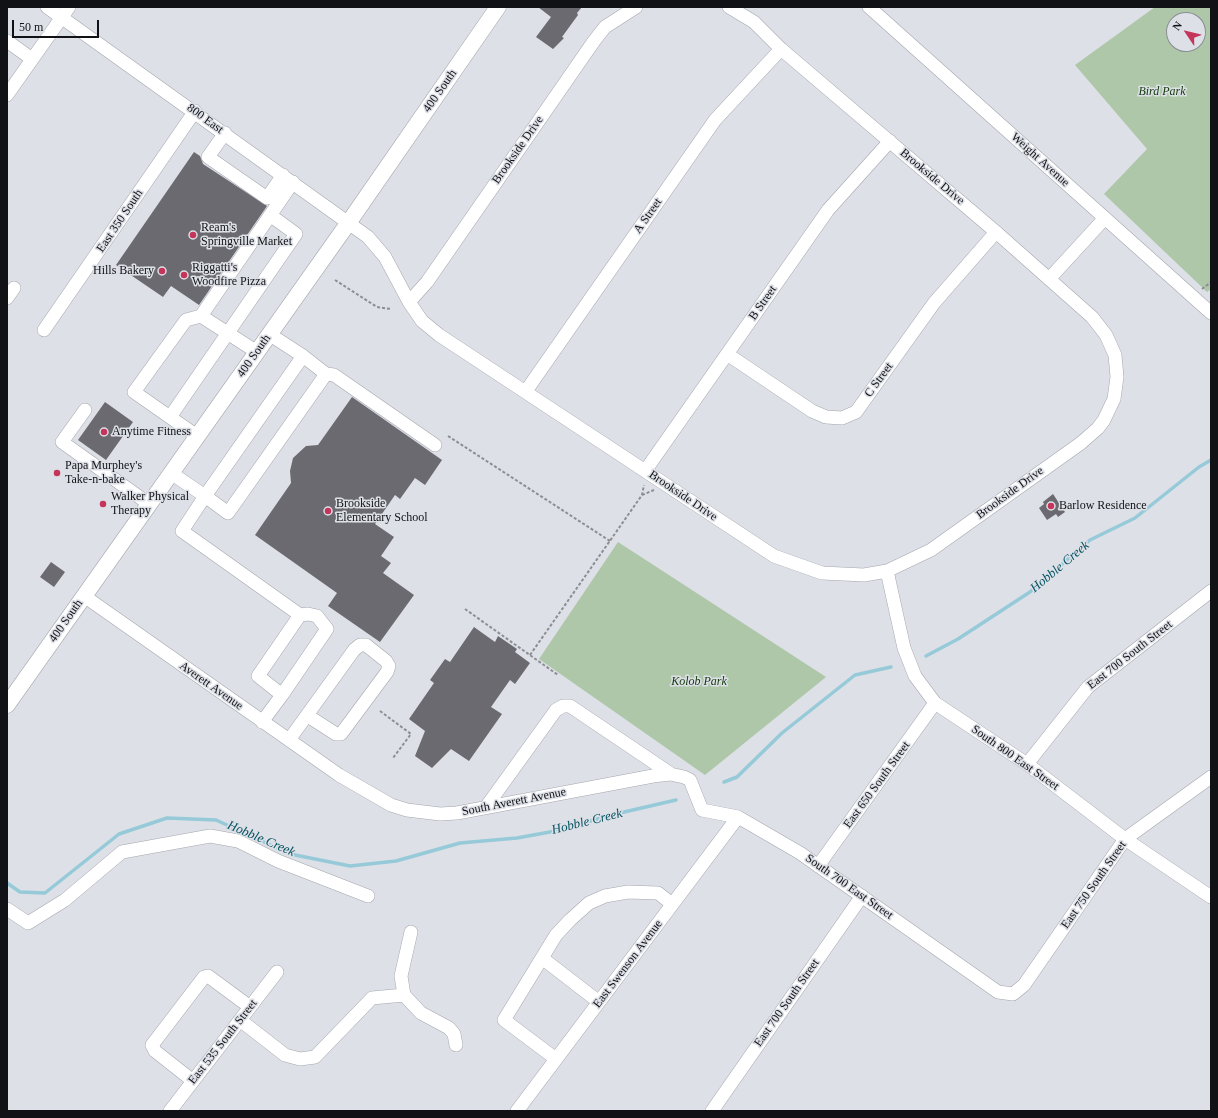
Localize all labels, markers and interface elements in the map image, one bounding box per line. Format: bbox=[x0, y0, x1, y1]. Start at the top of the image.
scale bar bbox=[14, 12, 101, 38]
north arrow bbox=[1166, 12, 1206, 52]
text: N bbox=[1170, 19, 1184, 32]
text: 50 m bbox=[19, 20, 43, 34]
street label: 400 South bbox=[420, 67, 460, 115]
park label: Bird Park bbox=[1138, 85, 1186, 99]
street label: 800 East bbox=[184, 101, 226, 137]
street label: Brookside Drive bbox=[489, 113, 547, 187]
street label: Weight Avenue bbox=[1008, 130, 1072, 190]
street label: Brookside Drive bbox=[897, 146, 967, 208]
street label: East 350 South bbox=[94, 187, 146, 255]
street label: A Street bbox=[631, 196, 665, 236]
place label: Ream's Springville Market bbox=[201, 221, 292, 249]
marker: Ream's Springville Market bbox=[188, 230, 198, 240]
place label: Riggatti's Woodfire Pizza bbox=[192, 261, 266, 289]
place label: Hills Bakery bbox=[93, 264, 154, 278]
marker: Hills Bakery bbox=[157, 266, 167, 276]
marker: Riggatti's Woodfire Pizza bbox=[179, 270, 189, 280]
street label: B Street bbox=[746, 283, 780, 323]
street label: 400 South bbox=[234, 332, 274, 380]
street label: C Street bbox=[862, 360, 896, 400]
place label: Anytime Fitness bbox=[112, 425, 191, 439]
marker: Anytime Fitness bbox=[99, 427, 109, 437]
place label: Papa Murphey's Take-n-bake bbox=[65, 459, 142, 487]
street label: Brookside Drive bbox=[974, 464, 1046, 522]
marker: Papa Murphey's Take-n-bake bbox=[52, 468, 62, 478]
street label: Brookside Drive bbox=[646, 468, 720, 524]
place label: Walker Physical Therapy bbox=[111, 490, 189, 518]
place label: Brookside Elementary School bbox=[336, 497, 428, 525]
marker: Walker Physical Therapy bbox=[98, 499, 108, 509]
place label: Barlow Residence bbox=[1059, 499, 1147, 513]
marker: Barlow Residence bbox=[1046, 501, 1056, 511]
marker: Brookside Elementary School bbox=[323, 506, 333, 516]
water label: Hobble Creek bbox=[1027, 538, 1093, 596]
street label: 400 South bbox=[46, 597, 86, 645]
street label: East 700 South Street bbox=[1085, 617, 1175, 693]
street label: Averett Avenue bbox=[176, 659, 246, 713]
park label: Kolob Park bbox=[671, 675, 727, 689]
street label: South 800 East Street bbox=[968, 722, 1062, 794]
street label: East 650 South Street bbox=[841, 739, 913, 831]
street label: South Averett Avenue bbox=[461, 785, 567, 819]
water label: Hobble Creek bbox=[550, 806, 624, 838]
water label: Hobble Creek bbox=[225, 818, 297, 860]
street label: East 750 South Street bbox=[1058, 838, 1130, 932]
street label: South 700 East Street bbox=[802, 851, 896, 923]
street label: East Swenson Avenue bbox=[590, 917, 666, 1011]
street label: East 700 South Street bbox=[751, 956, 823, 1050]
street label: East 535 South Street bbox=[185, 997, 261, 1087]

